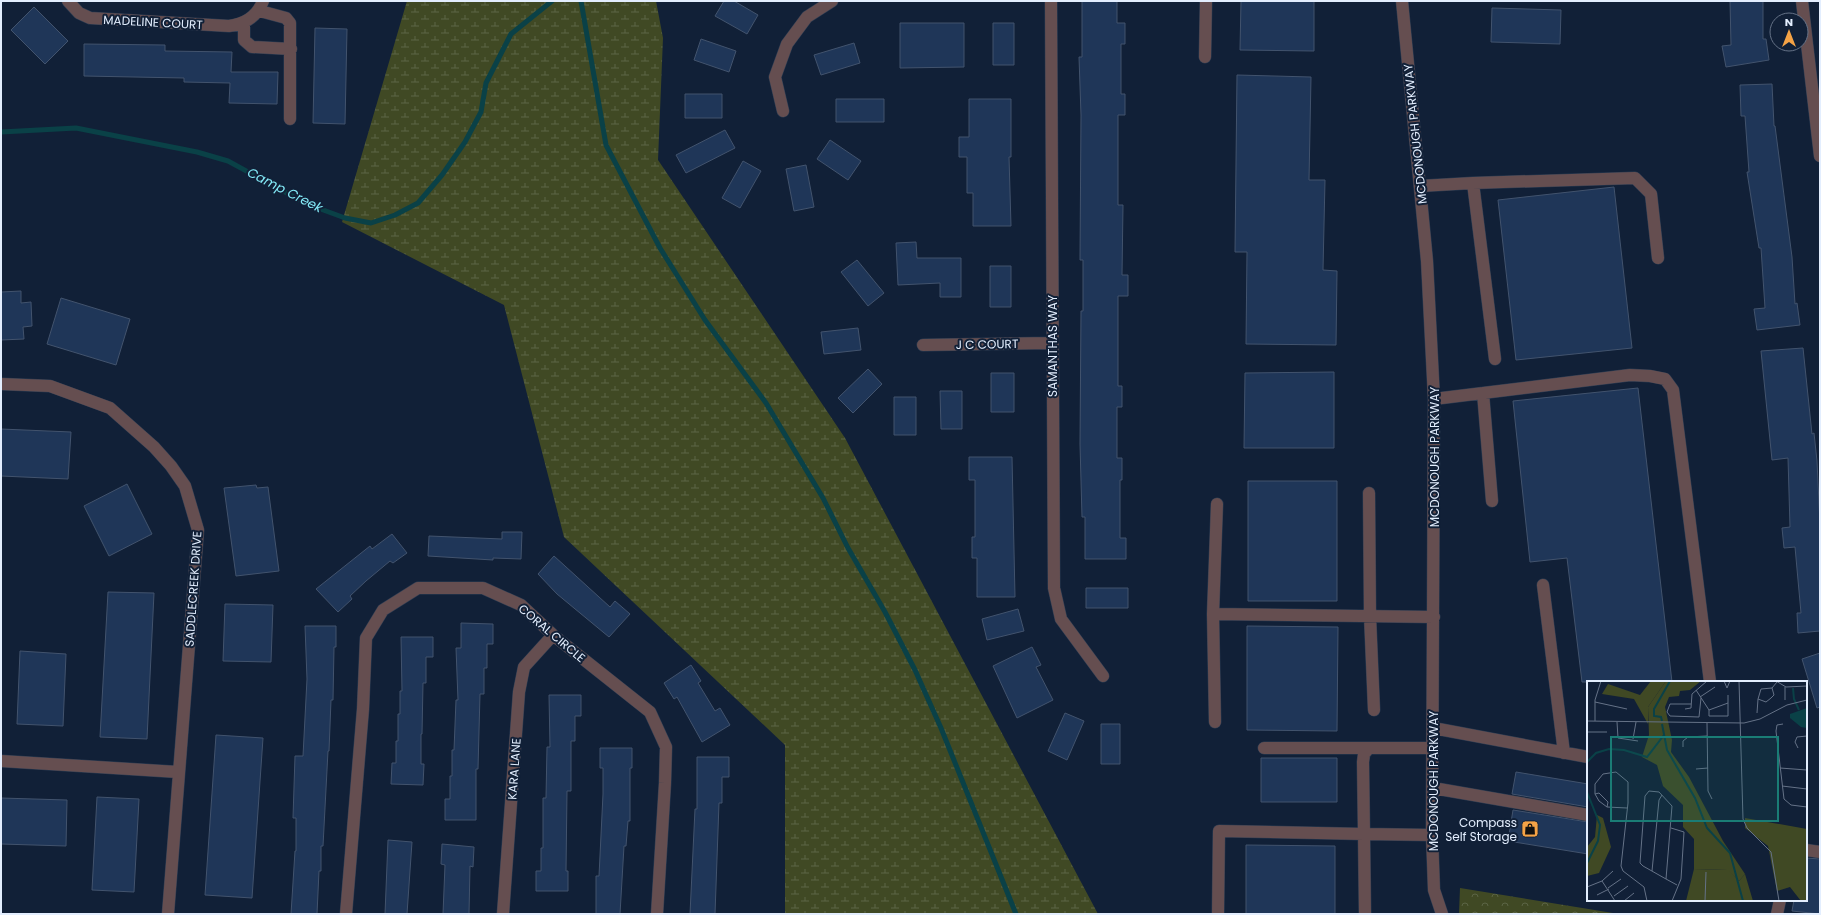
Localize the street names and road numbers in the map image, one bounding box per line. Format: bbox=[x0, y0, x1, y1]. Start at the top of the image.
street label: MADELINE COURT bbox=[103, 11, 204, 33]
street label: MCDONOUGH PARKWAY bbox=[1399, 63, 1431, 205]
street label: SAMANTHAS WAY bbox=[1044, 295, 1061, 397]
street label: J C COURT bbox=[956, 335, 1019, 353]
street label: MCDONOUGH PARKWAY bbox=[1426, 387, 1443, 527]
street label: SADDLECREEK DRIVE bbox=[180, 531, 206, 647]
street label: CORAL CIRCLE bbox=[515, 600, 589, 666]
street label: MCDONOUGH PARKWAY bbox=[1425, 711, 1442, 851]
street label: KARA LANE bbox=[503, 738, 525, 800]

